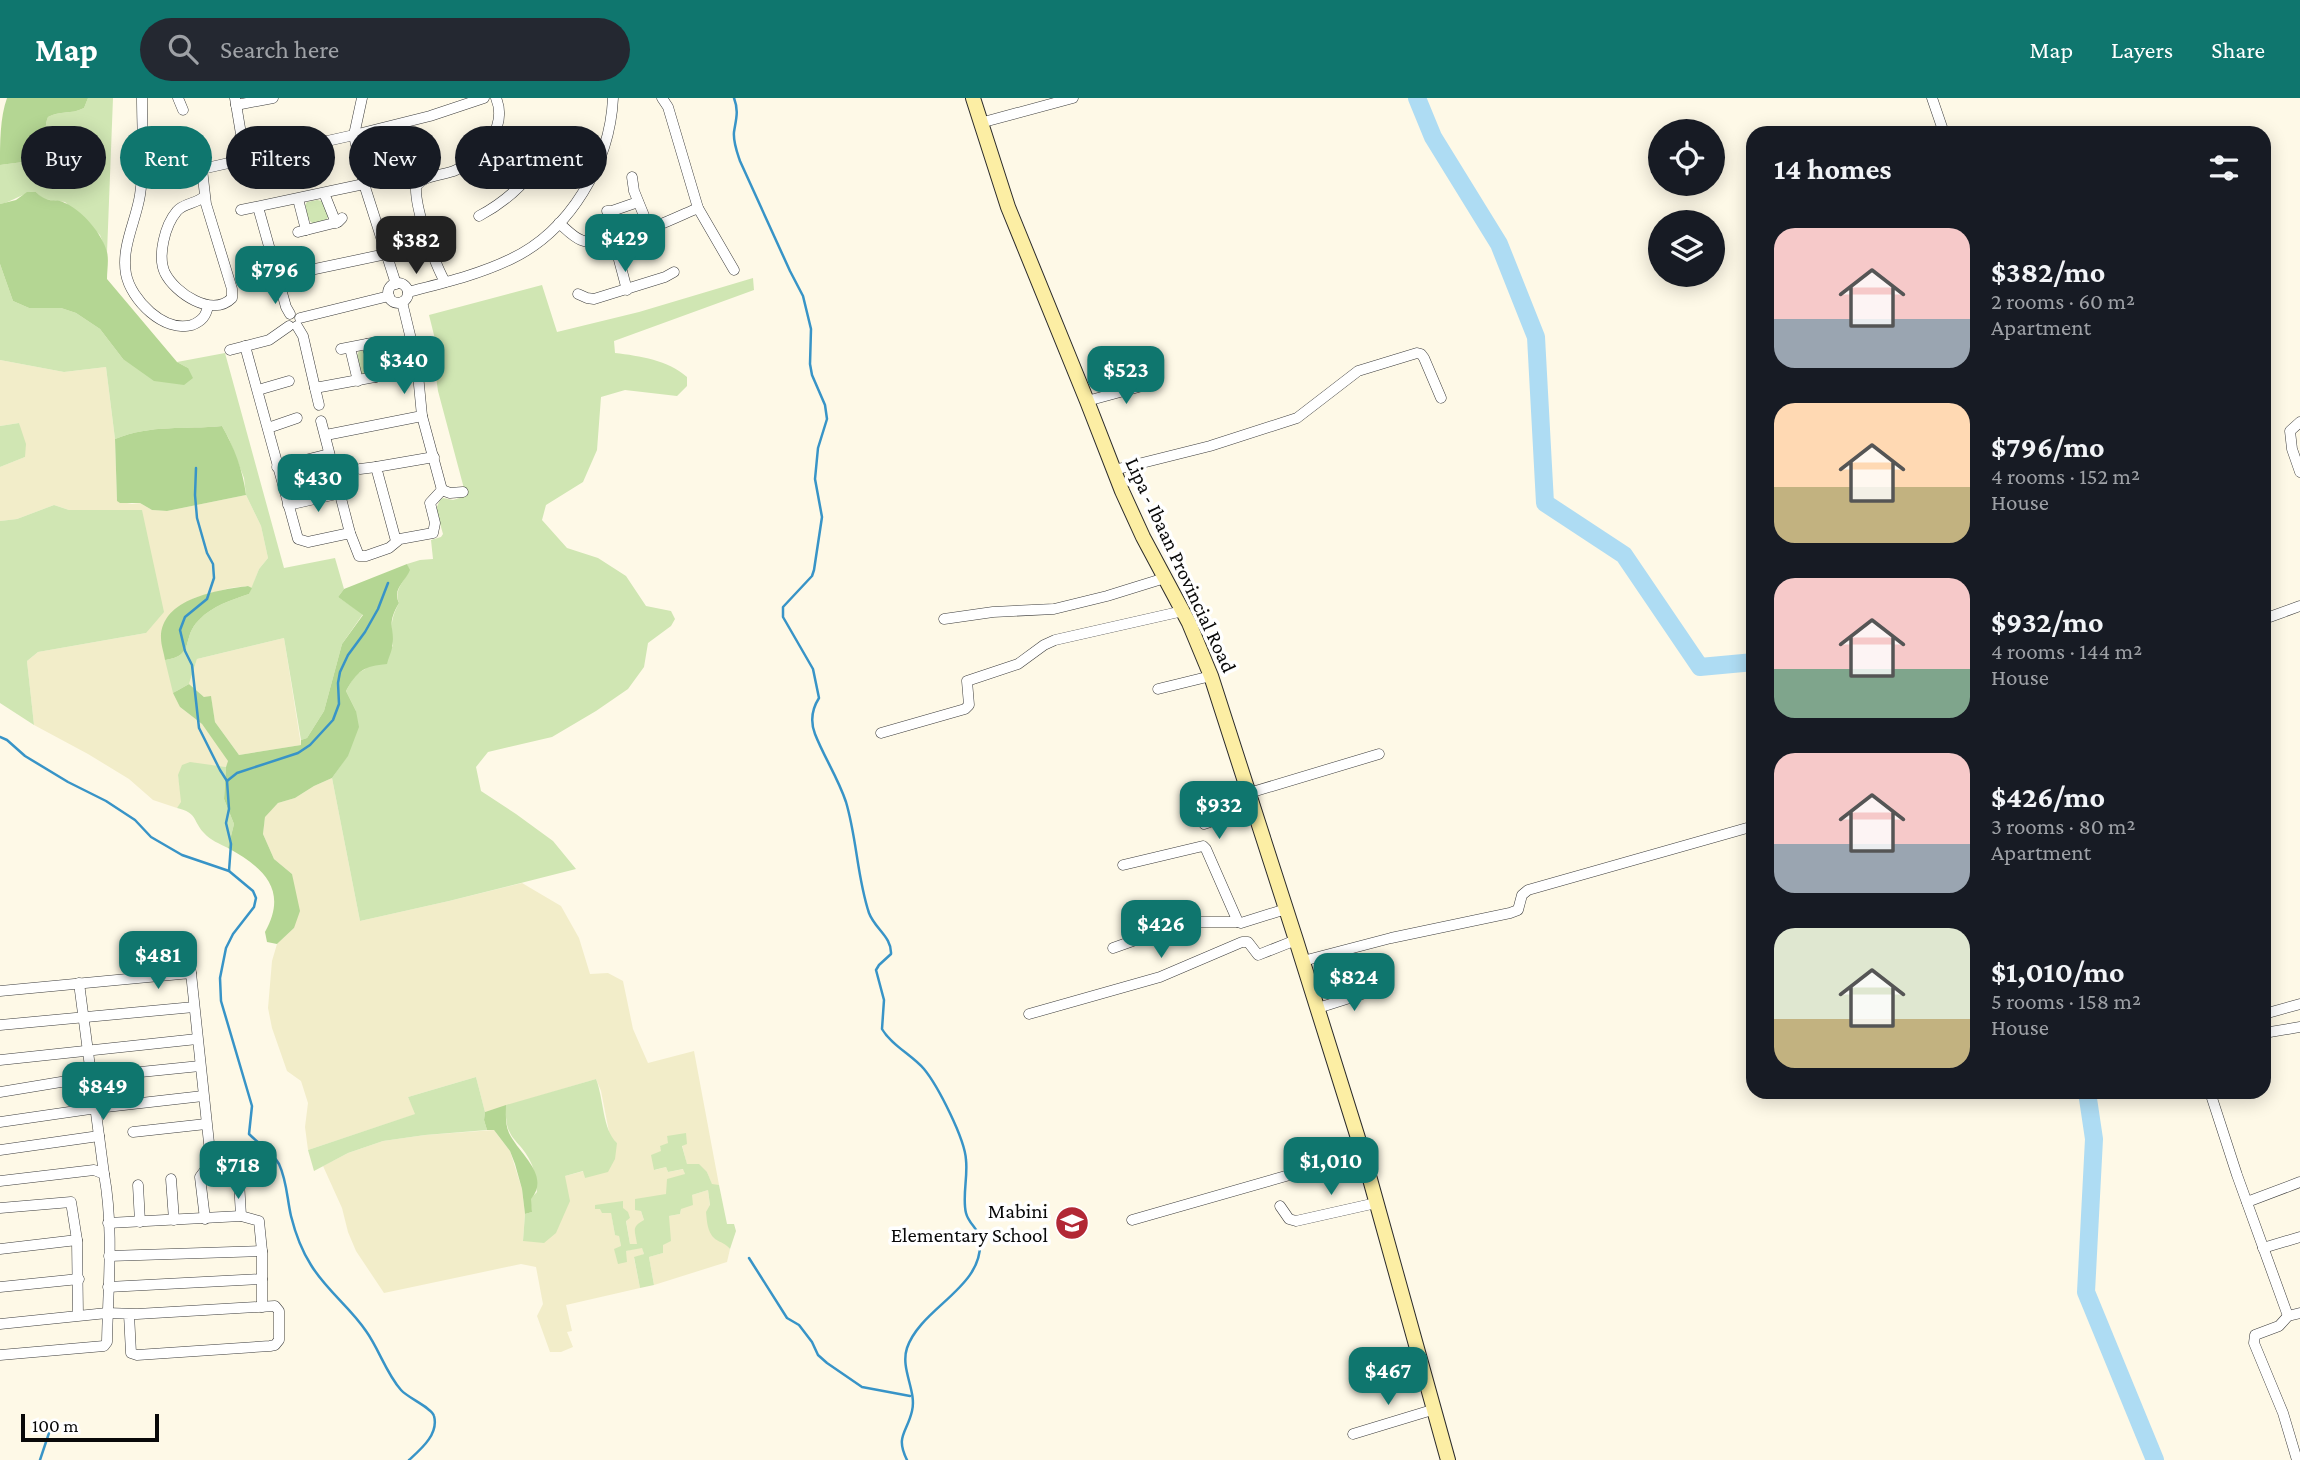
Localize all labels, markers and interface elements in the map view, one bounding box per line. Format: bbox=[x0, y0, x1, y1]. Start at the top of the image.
search box bbox=[140, 18, 630, 81]
icon: search bbox=[164, 30, 202, 68]
text: Map bbox=[35, 31, 98, 68]
text: Search here bbox=[220, 35, 339, 64]
text: Map bbox=[2029, 36, 2073, 63]
text: Layers bbox=[2111, 36, 2173, 63]
text: Share bbox=[2211, 36, 2265, 63]
map controls bbox=[1648, 119, 1725, 287]
button: locate bbox=[1648, 119, 1725, 196]
chip: Buy bbox=[21, 126, 106, 189]
chip: Rent bbox=[120, 126, 212, 189]
chip: Filters bbox=[226, 126, 335, 189]
chip: New bbox=[349, 126, 441, 189]
chip: Apartment bbox=[455, 126, 607, 189]
icon: filters bbox=[2205, 149, 2243, 187]
text: 14 homes bbox=[1774, 152, 1892, 185]
button: layers bbox=[1648, 210, 1725, 287]
pin: $429 bbox=[584, 214, 666, 274]
pin: $382 bbox=[375, 216, 457, 276]
text: $429 bbox=[601, 224, 649, 250]
text: $382 bbox=[392, 226, 440, 252]
pin: $796 bbox=[234, 246, 316, 306]
text: $382/mo bbox=[1991, 255, 2105, 288]
text: $796 bbox=[251, 256, 299, 282]
icon: home bbox=[1830, 256, 1914, 340]
text: 2 rooms · 60 m² bbox=[1991, 288, 2135, 314]
text: Apartment bbox=[1991, 314, 2091, 340]
pin: $340 bbox=[363, 336, 445, 396]
text: $340 bbox=[379, 346, 429, 372]
pin: $523 bbox=[1085, 346, 1167, 406]
text: $523 bbox=[1103, 356, 1149, 382]
text: $796/mo bbox=[1991, 430, 2105, 463]
icon: home bbox=[1830, 431, 1914, 515]
pin: $430 bbox=[277, 454, 359, 514]
street label: Lipa - Ibaan Provincial Road bbox=[1121, 454, 1241, 676]
text: 4 rooms · 152 m² bbox=[1991, 463, 2140, 489]
text: $430 bbox=[294, 464, 342, 490]
text: House bbox=[1991, 489, 2049, 515]
text: $932/mo bbox=[1991, 605, 2104, 638]
icon: home bbox=[1830, 606, 1914, 690]
text: 4 rooms · 144 m² bbox=[1991, 638, 2142, 664]
text: House bbox=[1991, 664, 2049, 690]
text: $426/mo bbox=[1991, 780, 2105, 813]
icon: home bbox=[1830, 781, 1914, 865]
pin: $932 bbox=[1178, 782, 1260, 841]
text: $932 bbox=[1196, 791, 1242, 817]
text: 3 rooms · 80 m² bbox=[1991, 813, 2136, 839]
text: Apartment bbox=[1991, 839, 2091, 865]
pin: $426 bbox=[1120, 900, 1202, 960]
text: $426 bbox=[1137, 910, 1185, 936]
pin: $481 bbox=[117, 932, 199, 991]
text: $481 bbox=[135, 941, 181, 967]
pin: $824 bbox=[1313, 954, 1395, 1013]
text: $1,010/mo bbox=[1991, 955, 2125, 988]
icon: home bbox=[1830, 956, 1914, 1040]
text: $824 bbox=[1330, 963, 1378, 989]
text: 5 rooms · 158 m² bbox=[1991, 988, 2141, 1014]
text: House bbox=[1991, 1014, 2049, 1040]
pin: $849 bbox=[62, 1062, 144, 1122]
text: $849 bbox=[78, 1072, 128, 1098]
pin: $1,010 bbox=[1274, 1138, 1388, 1197]
pin: $718 bbox=[197, 1142, 279, 1201]
text: $1,010 bbox=[1300, 1147, 1362, 1173]
text: $718 bbox=[216, 1151, 260, 1177]
place label: Mabini Elementary School bbox=[891, 1199, 1048, 1247]
school or university icon: Mabini Elementary School bbox=[1053, 1204, 1091, 1242]
pin: $467 bbox=[1347, 1348, 1429, 1407]
text: $467 bbox=[1365, 1357, 1411, 1383]
scale bar bbox=[21, 1411, 159, 1443]
text: 100 m bbox=[32, 1415, 79, 1436]

